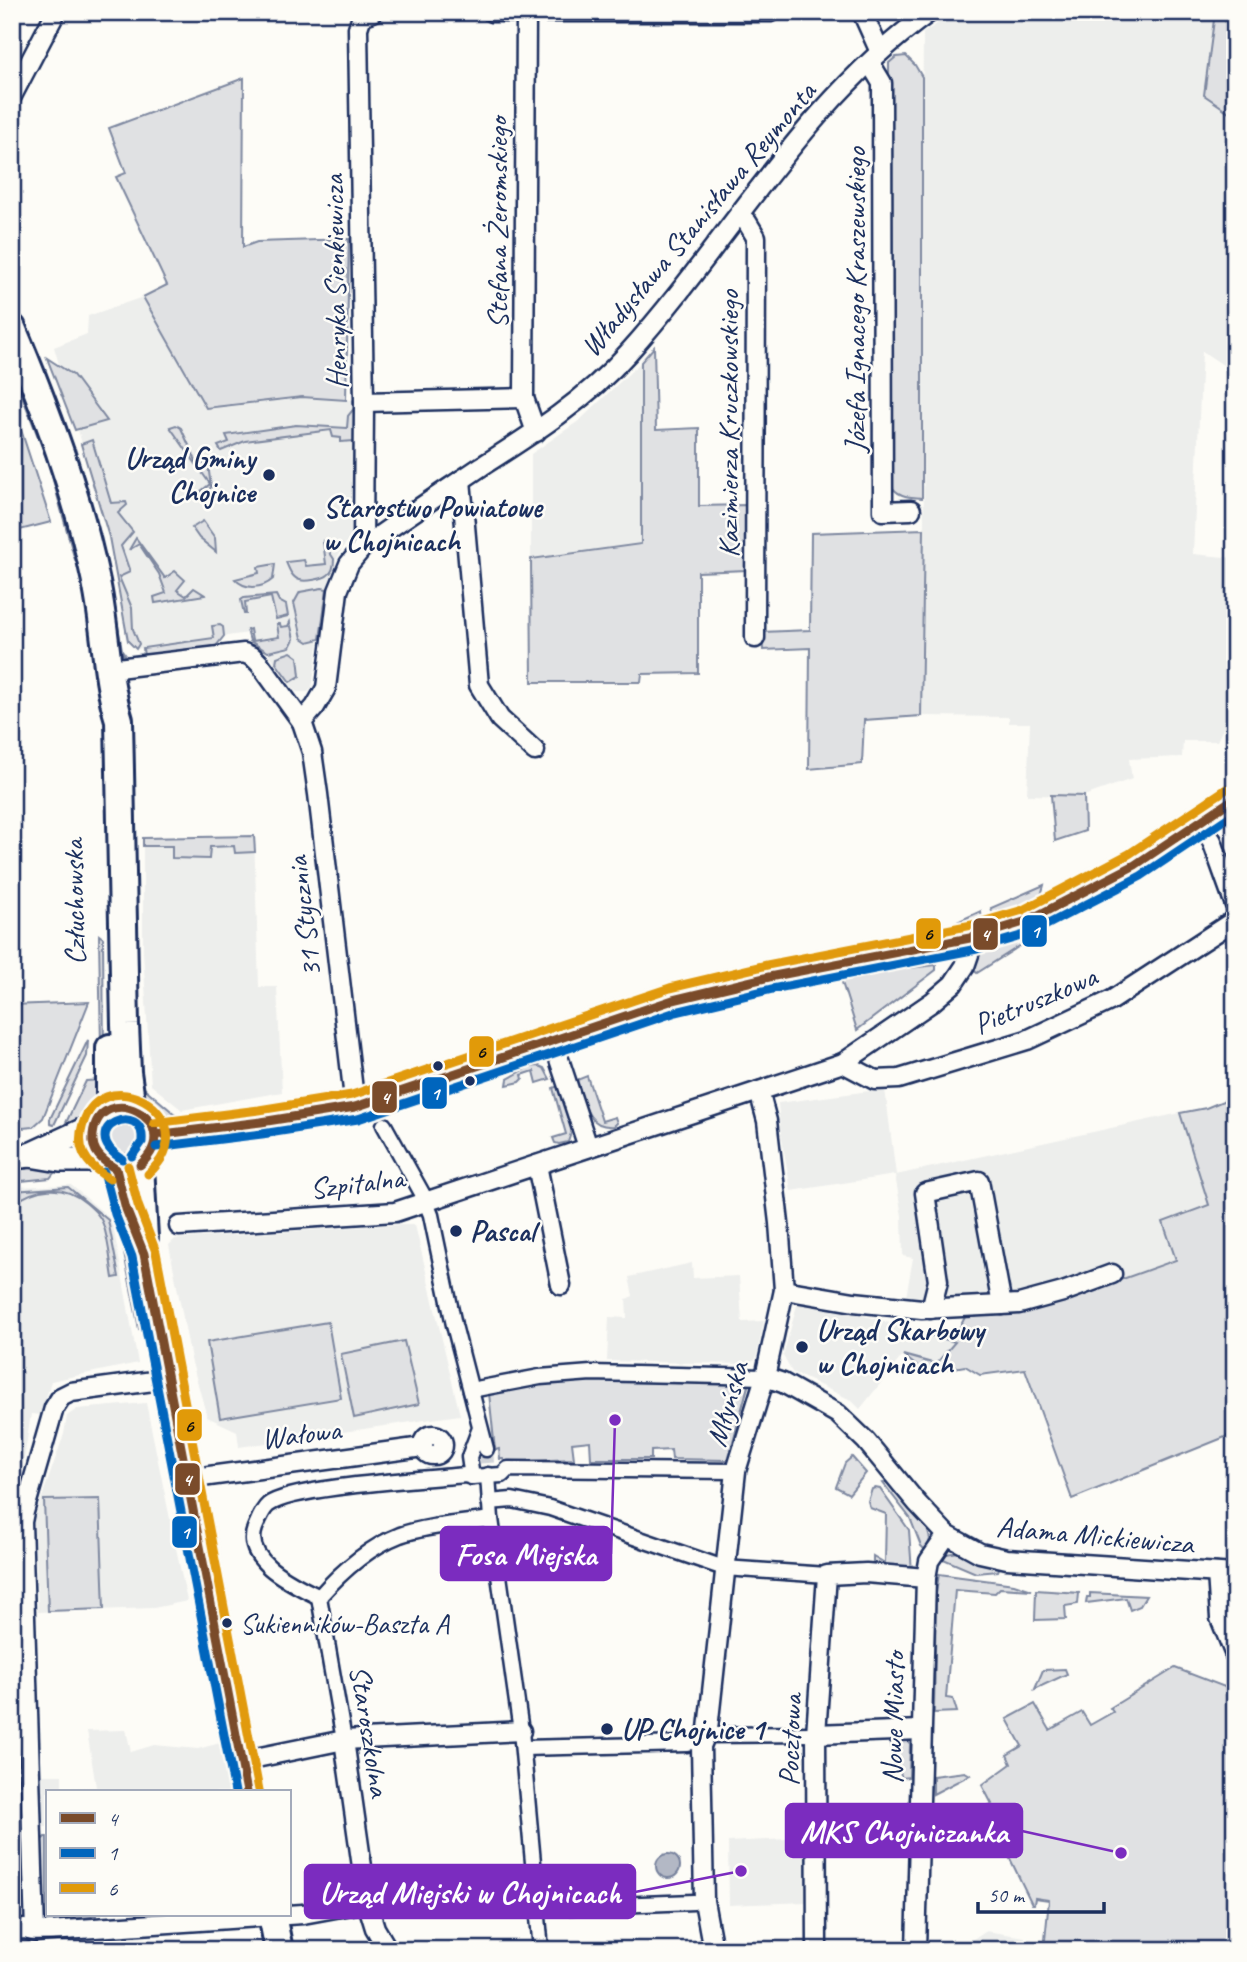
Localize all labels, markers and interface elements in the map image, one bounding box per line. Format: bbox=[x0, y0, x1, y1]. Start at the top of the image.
street label: Władysława Stanisława Reymonta bbox=[572, 72, 825, 364]
street label: Stefana Żeromskiego bbox=[478, 114, 516, 329]
street label: Józefa Ignacego Kraszewskiego bbox=[836, 146, 874, 454]
street label: Henryka Sienkiewicza bbox=[314, 172, 356, 390]
street label: Kazimierza Kruczkowskiego bbox=[709, 289, 747, 558]
place label: Urząd Gminy Chojnice bbox=[125, 439, 258, 511]
marker: Urząd Gminy Chojnice bbox=[261, 467, 277, 483]
place label: Starostwo Powiatowe w Chojnicach bbox=[323, 488, 544, 560]
marker: Starostwo Powiatowe w Chojnicach bbox=[301, 516, 317, 532]
street label: Człuchowska bbox=[54, 836, 94, 965]
street label: 31 Stycznia bbox=[278, 852, 330, 980]
line badge: 1 bbox=[1021, 914, 1048, 948]
line badge: 6 bbox=[915, 917, 942, 950]
line badge: 4 bbox=[972, 917, 999, 951]
text: 1 bbox=[1031, 920, 1042, 944]
text: 6 bbox=[924, 922, 935, 946]
text: 4 bbox=[981, 923, 992, 947]
street label: Pietruszkowa bbox=[968, 956, 1104, 1043]
line badge: 6 bbox=[468, 1035, 495, 1068]
text: 6 bbox=[477, 1040, 488, 1064]
unlabelled marker bbox=[431, 1059, 445, 1073]
unlabelled marker bbox=[463, 1074, 477, 1088]
line badge: 1 bbox=[421, 1076, 448, 1110]
line badge: 4 bbox=[371, 1080, 398, 1114]
text: 1 bbox=[431, 1082, 442, 1106]
text: 4 bbox=[381, 1086, 392, 1110]
street label: Szpitalna bbox=[308, 1158, 409, 1208]
place label: Pascal bbox=[470, 1212, 541, 1250]
marker: Pascal bbox=[448, 1223, 464, 1239]
place label: Urząd Skarbowy w Chojnicach bbox=[816, 1311, 986, 1383]
marker: Urząd Skarbowy w Chojnicach bbox=[794, 1339, 810, 1355]
street label: Młyńska bbox=[697, 1355, 758, 1451]
line badge: 6 bbox=[176, 1408, 203, 1442]
street label: Wałowa bbox=[259, 1410, 345, 1458]
text: 6 bbox=[185, 1414, 196, 1438]
line badge: 4 bbox=[174, 1462, 201, 1496]
text: 4 bbox=[183, 1468, 194, 1492]
street label: Adama Mickiewicza bbox=[995, 1507, 1197, 1563]
line badge: 1 bbox=[171, 1515, 198, 1549]
text: 1 bbox=[181, 1521, 192, 1545]
callout: Fosa Miejska bbox=[441, 1527, 611, 1580]
text: Fosa Miejska bbox=[455, 1534, 600, 1575]
place label: Sukienników-Baszta A bbox=[240, 1606, 451, 1641]
marker: Sukienników-Baszta A bbox=[220, 1616, 234, 1630]
street label: Nowe Miasto bbox=[873, 1648, 913, 1784]
street label: Staroszkolna bbox=[341, 1663, 399, 1801]
street label: Pocztowa bbox=[769, 1691, 811, 1787]
place label: UP Chojnice 1 bbox=[621, 1710, 768, 1748]
marker: UP Chojnice 1 bbox=[599, 1721, 615, 1737]
legend bbox=[46, 1790, 290, 1916]
callout: MKS Chojniczanka bbox=[786, 1804, 1022, 1857]
text: 4 bbox=[108, 1806, 120, 1832]
text: MKS Chojniczanka bbox=[800, 1811, 1011, 1852]
text: 1 bbox=[108, 1840, 119, 1866]
callout: Urząd Miejski w Chojnicach bbox=[305, 1865, 635, 1918]
scale bar bbox=[978, 1871, 1104, 1915]
text: Urząd Miejski w Chojnicach bbox=[319, 1872, 622, 1913]
text: 6 bbox=[108, 1876, 118, 1902]
text: 50 m bbox=[988, 1882, 1026, 1908]

